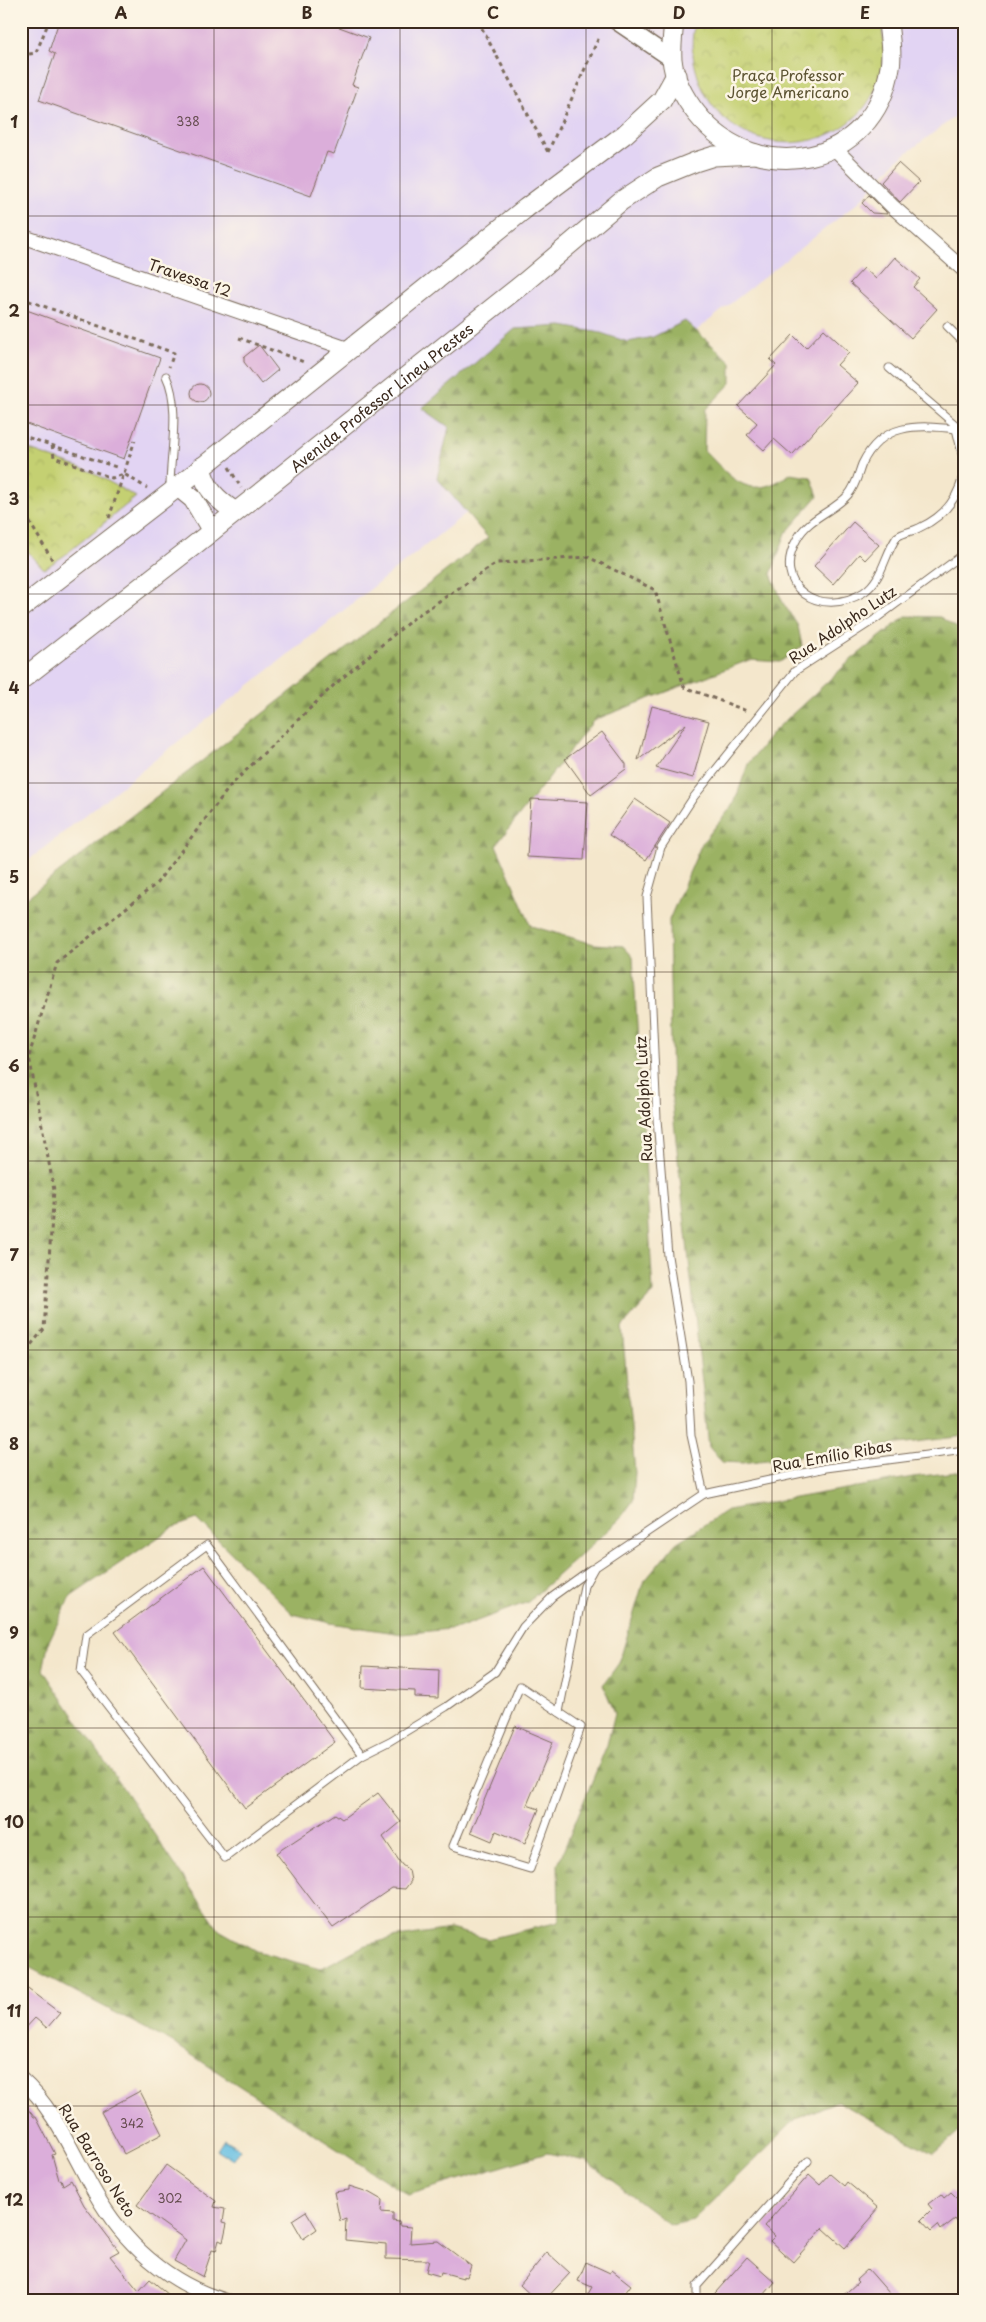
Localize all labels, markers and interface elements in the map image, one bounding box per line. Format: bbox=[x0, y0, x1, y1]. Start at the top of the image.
text: A bbox=[115, 0, 128, 24]
text: B bbox=[302, 0, 313, 24]
text: C bbox=[487, 0, 499, 24]
text: D bbox=[673, 0, 685, 24]
text: E bbox=[860, 0, 870, 24]
park label: Praça Professor Jorge Americano bbox=[727, 63, 849, 103]
text: 1 bbox=[10, 109, 18, 133]
house number: 338 bbox=[176, 112, 200, 130]
street label: Travessa 12 bbox=[145, 252, 235, 302]
text: 2 bbox=[8, 298, 20, 322]
street label: Avenida Professor Lineu Prestes bbox=[284, 317, 477, 477]
text: 3 bbox=[9, 486, 19, 510]
street label: Rua Adolpho Lutz bbox=[783, 579, 901, 669]
text: 4 bbox=[9, 675, 20, 699]
text: 5 bbox=[9, 864, 19, 888]
street label: Rua Adolpho Lutz bbox=[628, 1036, 658, 1162]
text: 6 bbox=[8, 1053, 20, 1077]
text: 7 bbox=[9, 1242, 19, 1266]
text: 8 bbox=[9, 1431, 19, 1455]
street label: Rua Emílio Ribas bbox=[770, 1433, 894, 1477]
text: 9 bbox=[9, 1620, 19, 1644]
text: 10 bbox=[4, 1809, 24, 1833]
text: 11 bbox=[7, 1998, 21, 2022]
street label: Rua Barroso Neto bbox=[54, 2099, 142, 2221]
house number: 342 bbox=[120, 2114, 144, 2132]
text: 12 bbox=[5, 2187, 23, 2211]
house number: 302 bbox=[158, 2189, 182, 2207]

